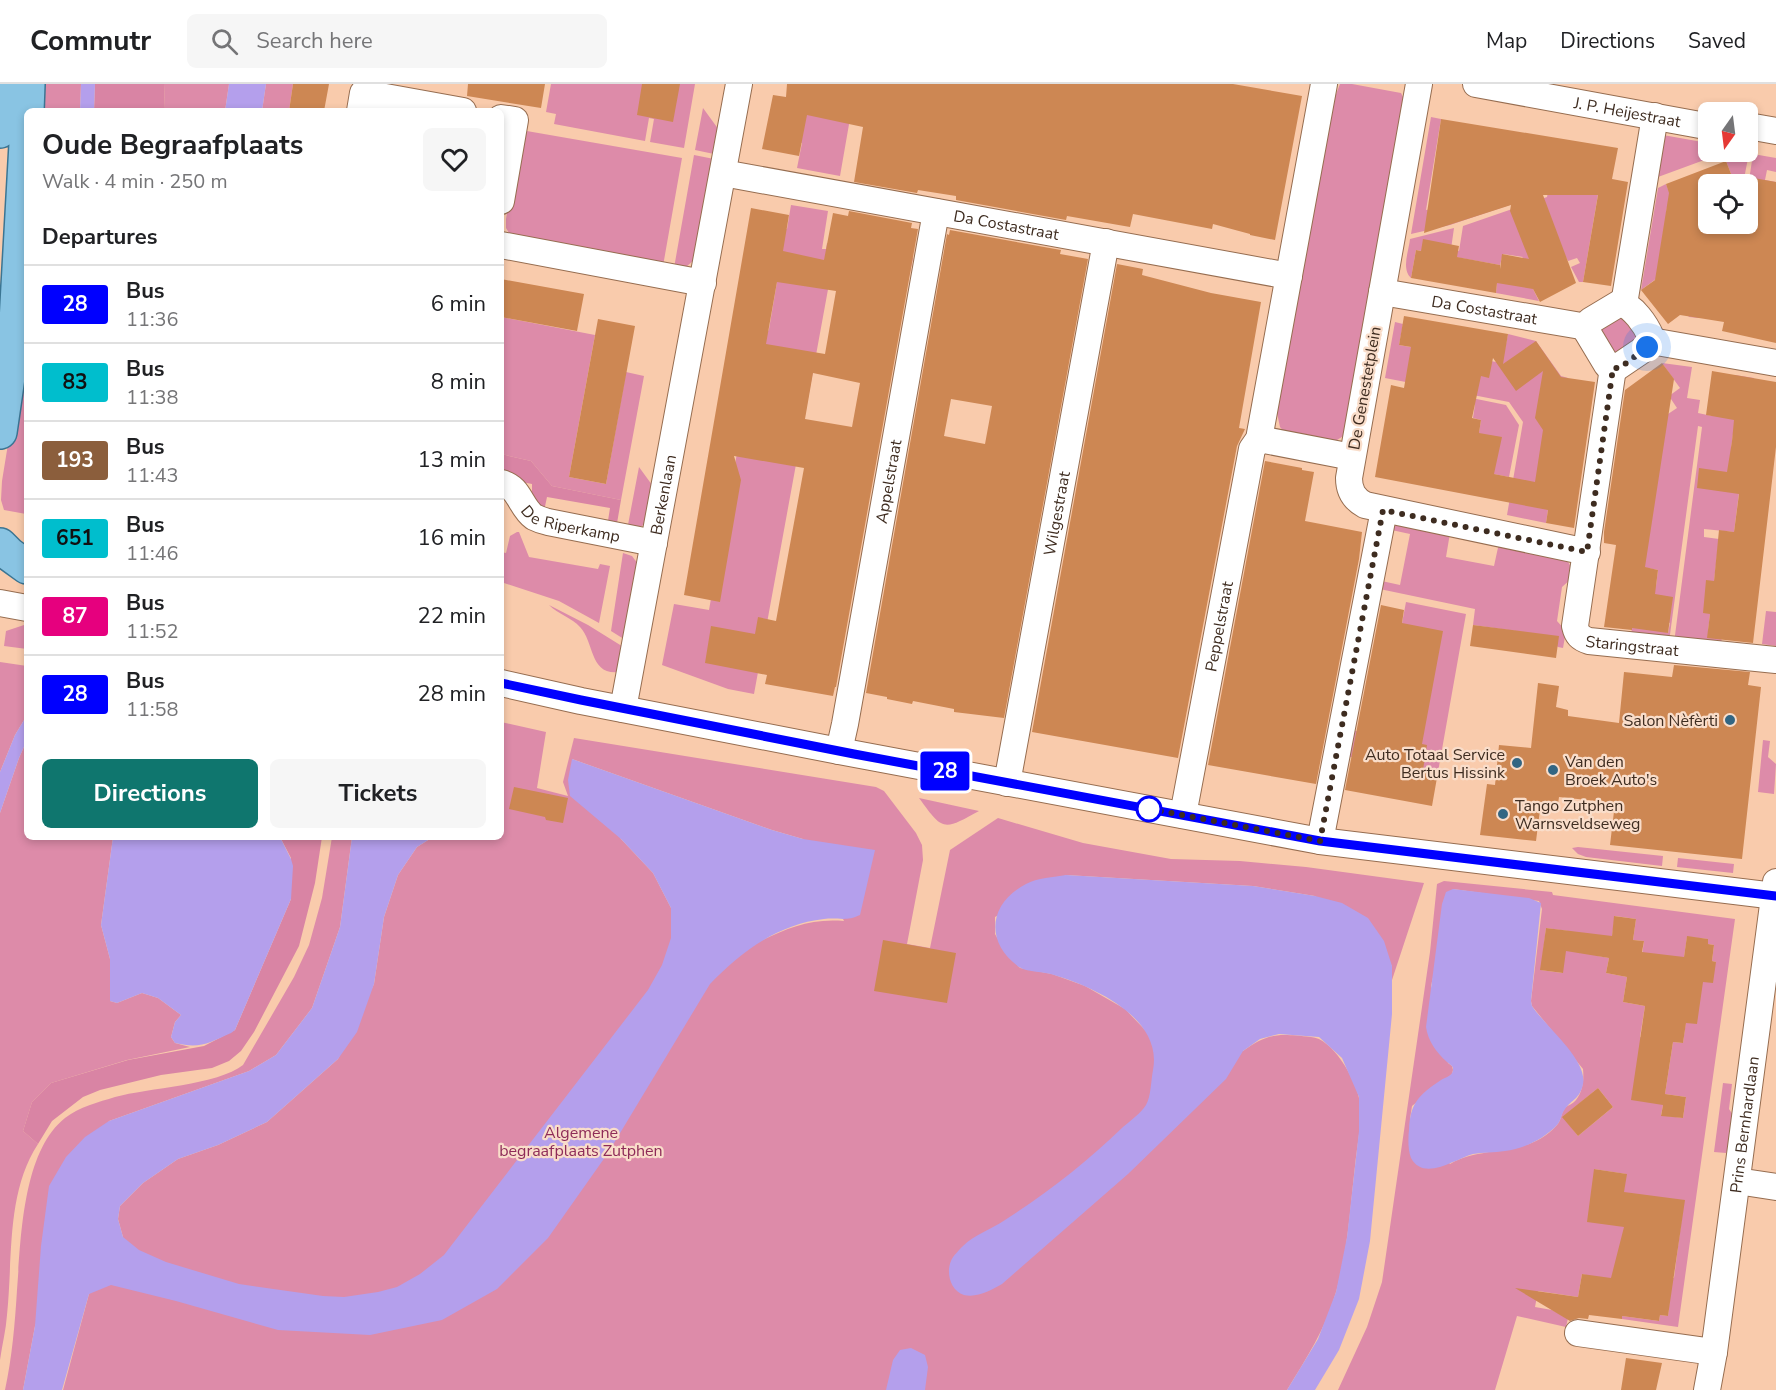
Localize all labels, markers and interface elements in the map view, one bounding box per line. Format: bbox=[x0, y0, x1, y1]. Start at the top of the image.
search box bbox=[187, 14, 607, 68]
text: Commutr bbox=[30, 22, 151, 60]
icon: search bbox=[208, 25, 241, 58]
text: Search here bbox=[256, 26, 373, 56]
text: Map bbox=[1486, 27, 1527, 55]
text: Directions bbox=[1560, 27, 1655, 55]
text: Saved bbox=[1688, 27, 1746, 55]
street label: J. P. Heijestraat bbox=[1571, 92, 1683, 133]
north arrow bbox=[1698, 102, 1758, 162]
map controls bbox=[1698, 102, 1758, 234]
text: Oude Begraafplaats bbox=[42, 126, 304, 164]
button: heart bbox=[423, 128, 486, 191]
text: Walk · 4 min · 250 m bbox=[42, 168, 228, 195]
button: locate bbox=[1698, 174, 1758, 234]
street label: Da Costastraat bbox=[952, 205, 1061, 246]
text: Departures bbox=[42, 222, 157, 252]
text: Bus bbox=[126, 276, 165, 306]
text: 6 min bbox=[431, 289, 486, 319]
text: 28 bbox=[62, 290, 88, 318]
street label: Da Costastraat bbox=[1430, 291, 1539, 330]
text: 11:36 bbox=[126, 306, 179, 333]
street label: De Genestetplein bbox=[1343, 325, 1387, 452]
your location bbox=[1632, 332, 1662, 362]
text: Bus bbox=[126, 354, 165, 384]
text: 8 min bbox=[431, 367, 486, 397]
text: 83 bbox=[62, 368, 88, 396]
text: 11:38 bbox=[126, 384, 179, 411]
text: Bus bbox=[126, 432, 165, 462]
street label: Appelstraat bbox=[871, 437, 907, 525]
text: 13 min bbox=[418, 445, 486, 475]
text: 193 bbox=[56, 446, 94, 474]
street label: Berkenlaan bbox=[646, 453, 682, 537]
text: 11:43 bbox=[126, 462, 179, 489]
street label: Wilgestraat bbox=[1039, 469, 1076, 558]
street label: De Riperkamp bbox=[515, 501, 622, 548]
text: Bus bbox=[126, 510, 165, 540]
text: 16 min bbox=[418, 523, 486, 553]
text: 651 bbox=[56, 524, 94, 552]
text: 11:46 bbox=[126, 540, 179, 567]
street label: Peppelstraat bbox=[1200, 579, 1239, 674]
text: Bus bbox=[126, 588, 165, 618]
text: 22 min bbox=[418, 601, 486, 631]
text: 87 bbox=[62, 602, 88, 630]
text: 11:52 bbox=[126, 618, 179, 645]
street label: Staringstraat bbox=[1585, 631, 1680, 662]
text: Bus bbox=[126, 666, 165, 696]
text: 28 min bbox=[418, 679, 486, 709]
text: 28 bbox=[62, 680, 88, 708]
text: 11:58 bbox=[126, 696, 179, 723]
place label: Salon Nèfèrti bbox=[1624, 710, 1718, 732]
marker: Salon Nèfèrti bbox=[1723, 713, 1737, 727]
place label: Auto Totaal Service Bertus Hissink bbox=[1365, 744, 1506, 784]
place label: Van den Broek Auto's bbox=[1564, 751, 1657, 791]
line badge: 28 bbox=[918, 752, 972, 790]
marker: Auto Totaal Service Bertus Hissink bbox=[1510, 756, 1524, 770]
text: 28 bbox=[932, 757, 958, 785]
button: Directions bbox=[42, 759, 258, 828]
button: Tickets bbox=[270, 759, 486, 828]
marker: Van den Broek Auto's bbox=[1546, 763, 1560, 777]
place label: Tango Zutphen Warnsveldseweg bbox=[1515, 795, 1640, 835]
unlabelled marker bbox=[1136, 796, 1162, 822]
marker: Tango Zutphen Warnsveldseweg bbox=[1496, 807, 1510, 821]
street label: Prins Bernhardlaan bbox=[1725, 1055, 1765, 1195]
park label: Algemene begraafplaats Zutphen bbox=[499, 1122, 663, 1162]

